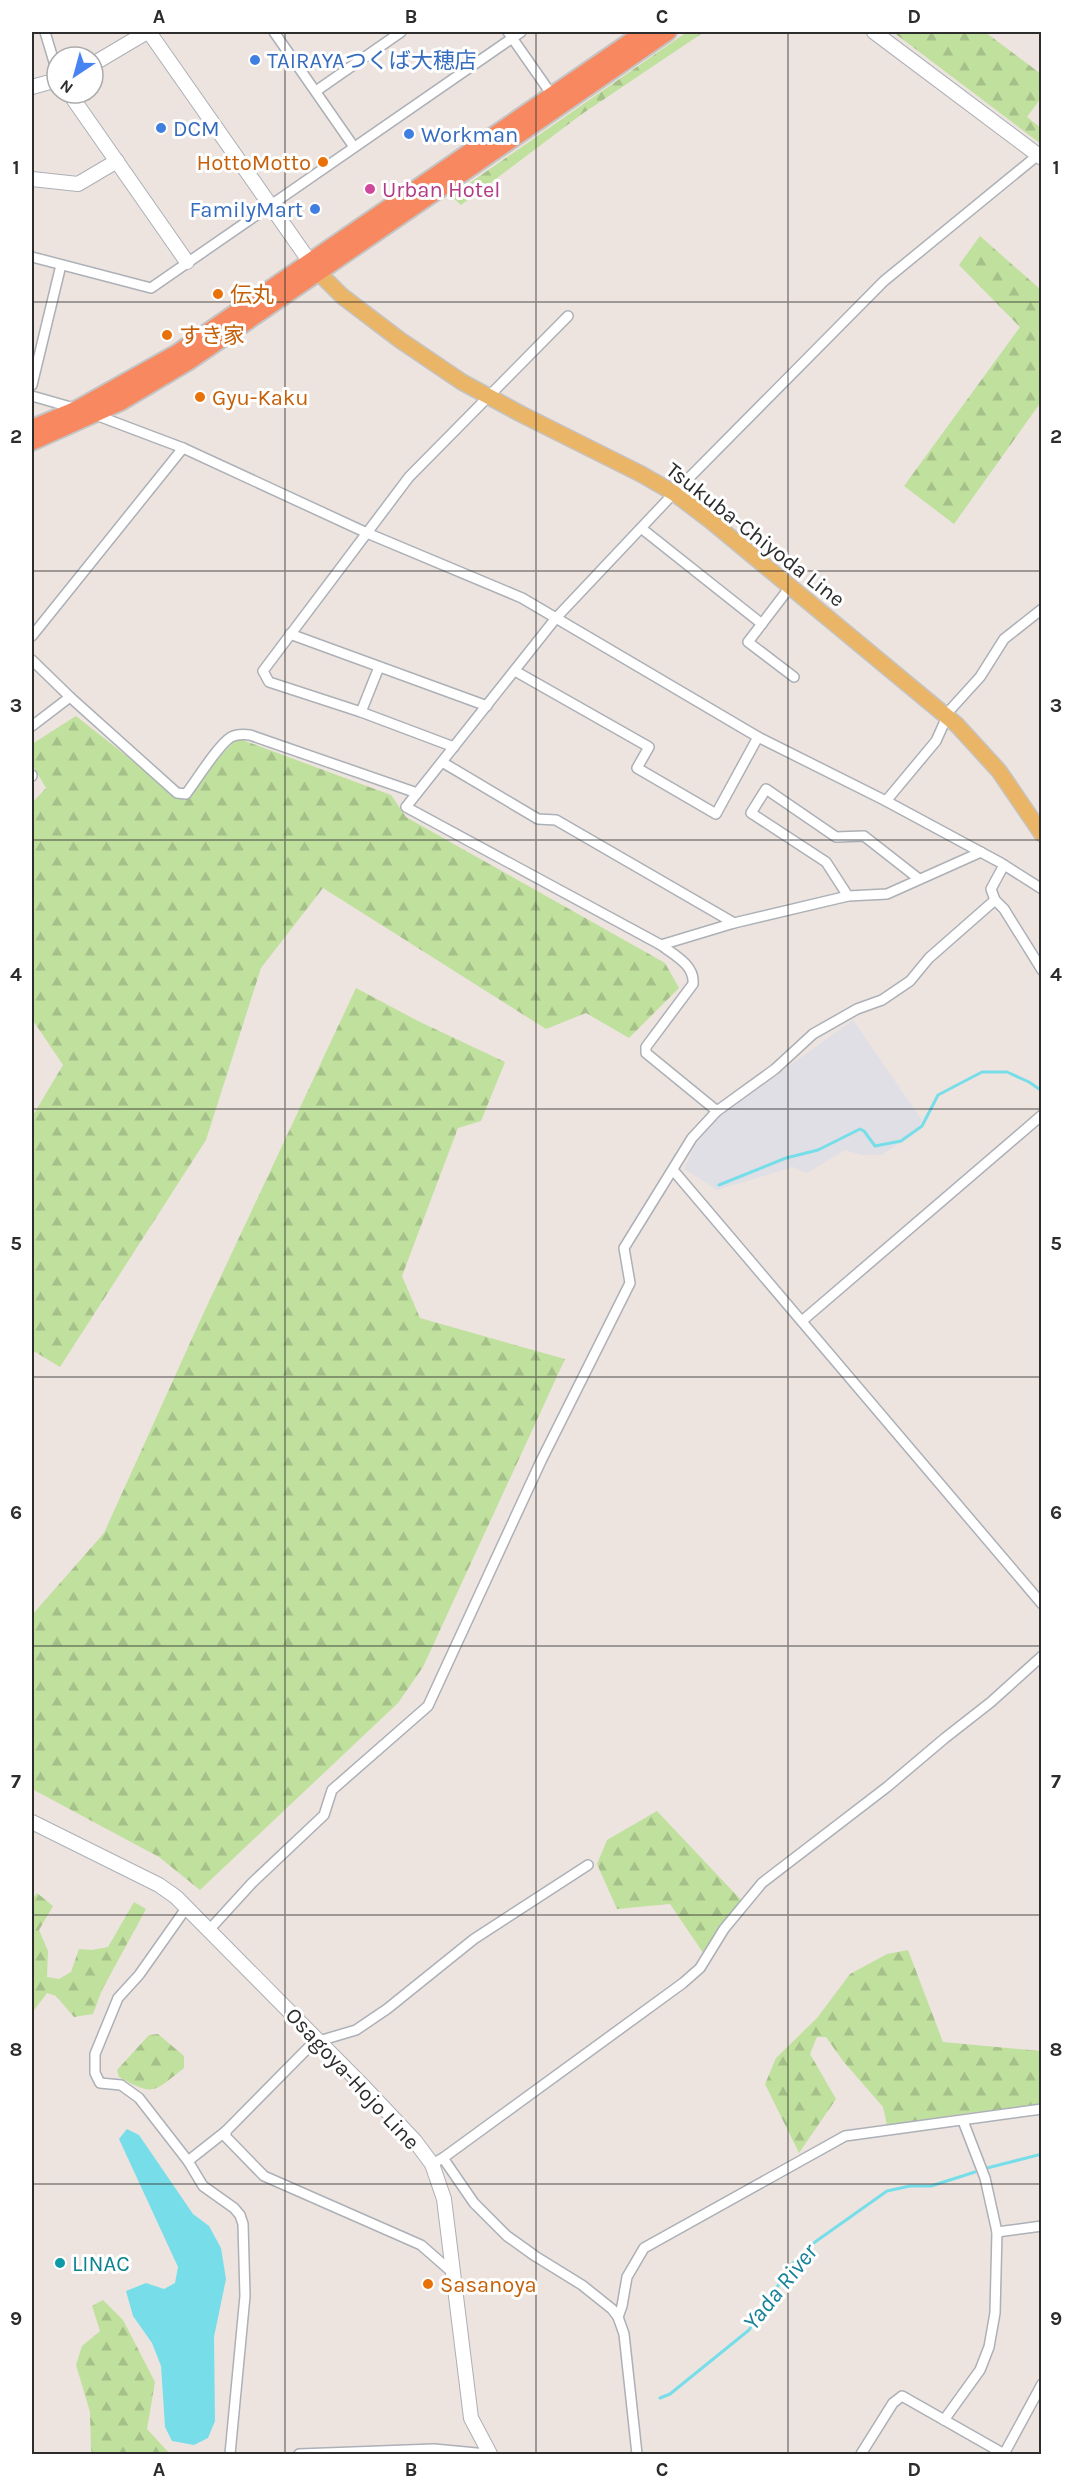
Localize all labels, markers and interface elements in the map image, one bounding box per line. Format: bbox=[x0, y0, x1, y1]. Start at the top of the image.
text: A bbox=[153, 5, 166, 28]
text: B bbox=[405, 5, 417, 28]
text: C bbox=[656, 5, 668, 28]
text: D bbox=[907, 5, 921, 28]
north arrow bbox=[45, 45, 105, 105]
place label: TAIRAYAつくば大穂店 bbox=[267, 48, 477, 74]
marker: TAIRAYAつくば大穂店 bbox=[248, 53, 262, 67]
text: N bbox=[56, 76, 77, 98]
place label: DCM bbox=[173, 116, 220, 142]
marker: DCM bbox=[154, 121, 168, 135]
place label: Workman bbox=[421, 122, 518, 148]
marker: Workman bbox=[402, 127, 416, 141]
place label: HottoMotto bbox=[196, 150, 311, 176]
marker: HottoMotto bbox=[316, 155, 330, 169]
text: 1 bbox=[12, 156, 20, 179]
text: 1 bbox=[1052, 156, 1060, 179]
place label: Urban Hotel bbox=[382, 177, 500, 203]
marker: Urban Hotel bbox=[363, 182, 377, 196]
place label: FamilyMart bbox=[189, 197, 303, 223]
marker: FamilyMart bbox=[308, 202, 322, 216]
place label: 伝丸 bbox=[230, 282, 274, 308]
marker: 伝丸 bbox=[211, 287, 225, 301]
place label: すき家 bbox=[179, 323, 245, 349]
marker: すき家 bbox=[160, 328, 174, 342]
place label: Gyu-Kaku bbox=[212, 385, 309, 411]
marker: Gyu-Kaku bbox=[193, 390, 207, 404]
text: 2 bbox=[10, 425, 22, 448]
text: 2 bbox=[1050, 425, 1062, 448]
street label: Tsukuba-Chiyoda Line bbox=[661, 457, 850, 613]
text: 3 bbox=[10, 694, 22, 717]
text: 3 bbox=[1050, 694, 1062, 717]
text: 4 bbox=[10, 963, 22, 986]
text: 4 bbox=[1050, 963, 1062, 986]
text: 5 bbox=[10, 1232, 22, 1255]
text: 5 bbox=[1050, 1232, 1062, 1255]
text: 6 bbox=[10, 1501, 22, 1524]
text: 6 bbox=[1050, 1501, 1062, 1524]
text: 7 bbox=[11, 1770, 21, 1793]
text: 7 bbox=[1051, 1770, 1061, 1793]
street label: Osagoya-Hojo Line bbox=[280, 2002, 425, 2155]
text: 8 bbox=[10, 2038, 22, 2061]
text: 8 bbox=[1050, 2038, 1062, 2061]
water label: Yada River bbox=[737, 2238, 824, 2336]
place label: LINAC bbox=[72, 2251, 130, 2277]
marker: LINAC bbox=[53, 2256, 67, 2270]
place label: Sasanoya bbox=[440, 2272, 537, 2298]
marker: Sasanoya bbox=[421, 2277, 435, 2291]
text: 9 bbox=[10, 2307, 22, 2330]
text: 9 bbox=[1050, 2307, 1062, 2330]
text: A bbox=[153, 2458, 166, 2481]
text: B bbox=[405, 2458, 417, 2481]
text: C bbox=[656, 2458, 668, 2481]
text: D bbox=[907, 2458, 921, 2481]

